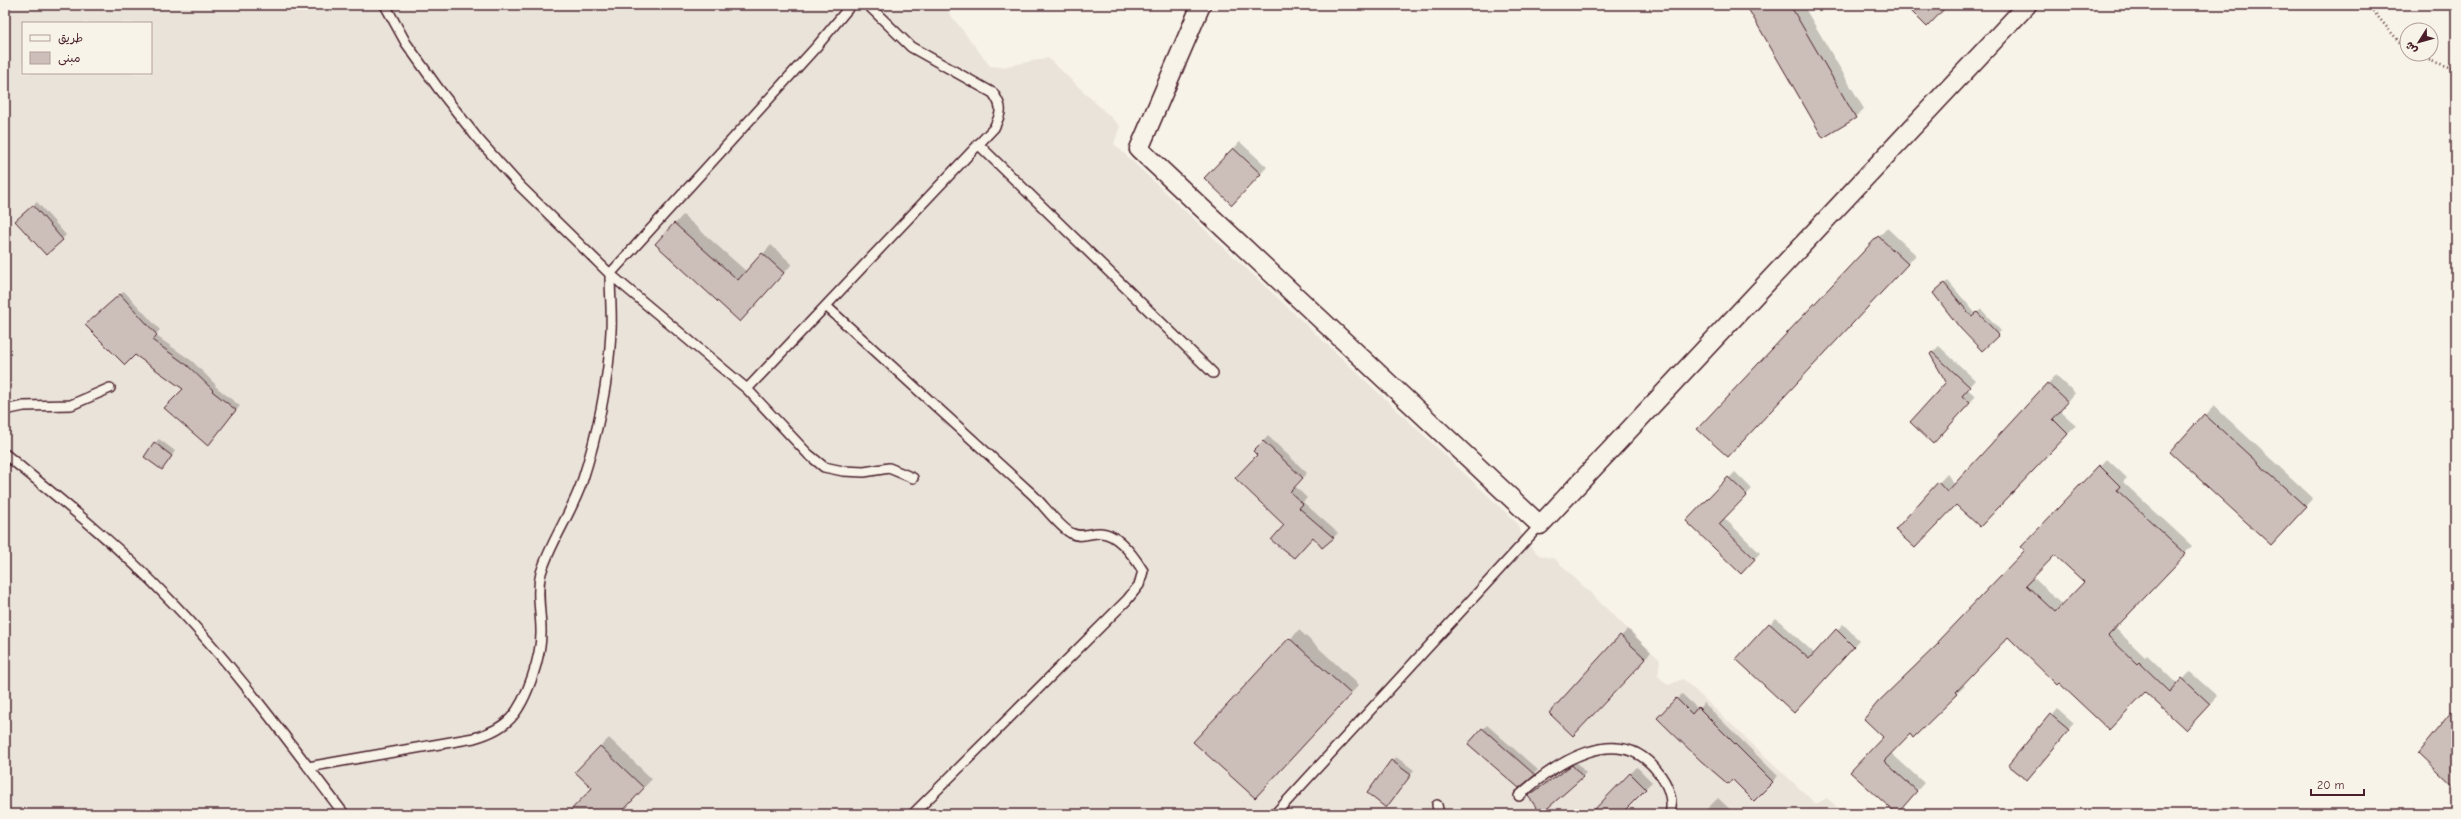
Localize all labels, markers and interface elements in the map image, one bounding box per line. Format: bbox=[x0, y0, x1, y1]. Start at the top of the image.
legend bbox=[22, 22, 152, 74]
north arrow bbox=[2399, 22, 2439, 62]
text: طريق bbox=[58, 31, 83, 45]
text: ش bbox=[2403, 39, 2420, 56]
text: مبنى bbox=[58, 51, 81, 66]
scale bar bbox=[2311, 771, 2364, 797]
text: 20 m bbox=[2317, 778, 2345, 792]

